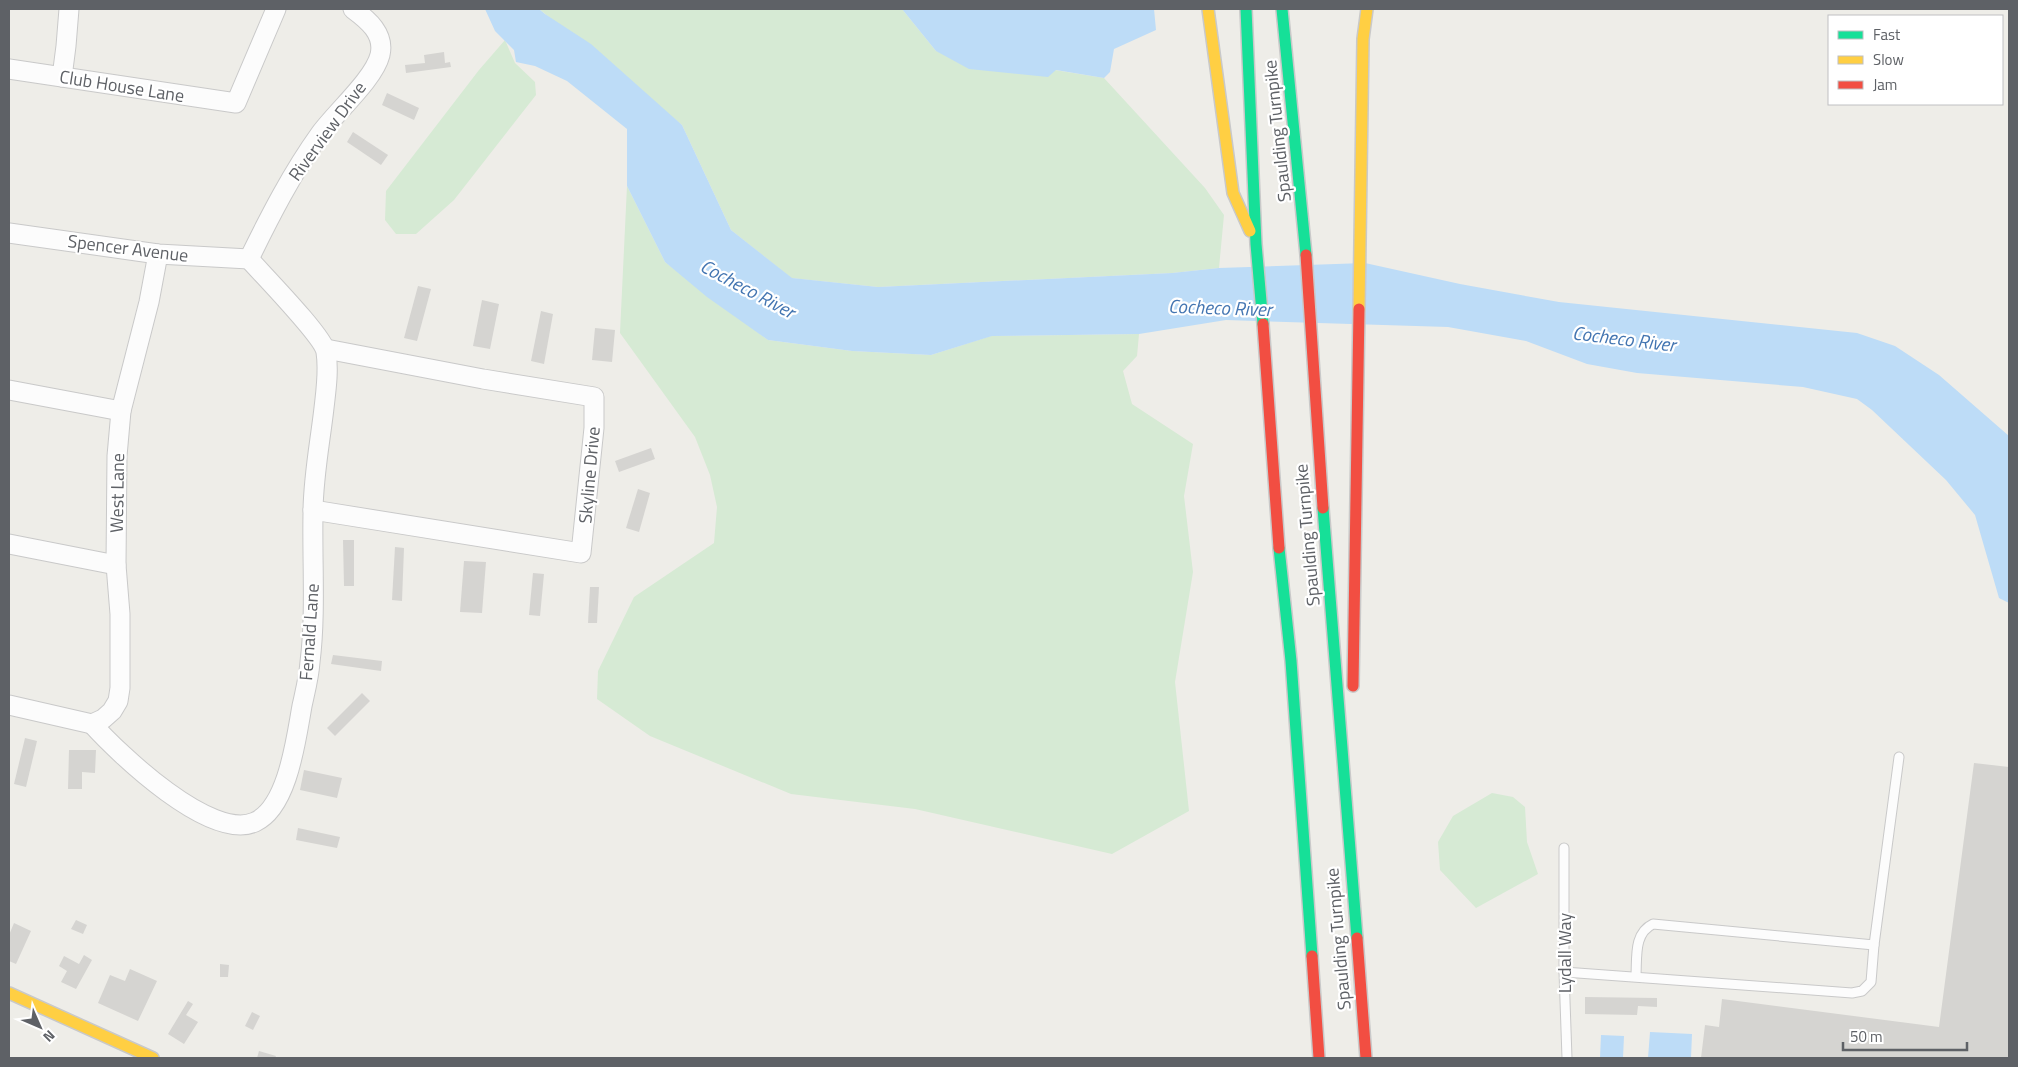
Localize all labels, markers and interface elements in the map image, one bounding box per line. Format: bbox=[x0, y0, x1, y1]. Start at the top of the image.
legend bbox=[1828, 15, 2003, 105]
text: Fast bbox=[1873, 23, 1901, 46]
text: Slow bbox=[1873, 48, 1904, 71]
street label: Spaulding Turnpike bbox=[1256, 59, 1298, 203]
street label: Club House Lane bbox=[58, 63, 186, 109]
text: Jam bbox=[1873, 73, 1897, 96]
street label: Riverview Drive bbox=[282, 76, 372, 186]
street label: Spencer Avenue bbox=[66, 227, 190, 269]
water label: Cocheco River bbox=[695, 251, 802, 326]
water label: Cocheco River bbox=[1168, 291, 1274, 323]
water label: Cocheco River bbox=[1571, 317, 1679, 359]
street label: Skyline Drive bbox=[571, 425, 607, 525]
street label: West Lane bbox=[103, 453, 131, 533]
street label: Spaulding Turnpike bbox=[1287, 463, 1327, 607]
street label: Fernald Lane bbox=[292, 583, 326, 681]
street label: Spaulding Turnpike bbox=[1318, 867, 1358, 1011]
street label: Lydall Way bbox=[1551, 912, 1578, 993]
north arrow bbox=[15, 1002, 65, 1052]
scale bar bbox=[1843, 1020, 1967, 1052]
text: 50 m bbox=[1850, 1025, 1883, 1048]
text: N bbox=[39, 1026, 60, 1047]

